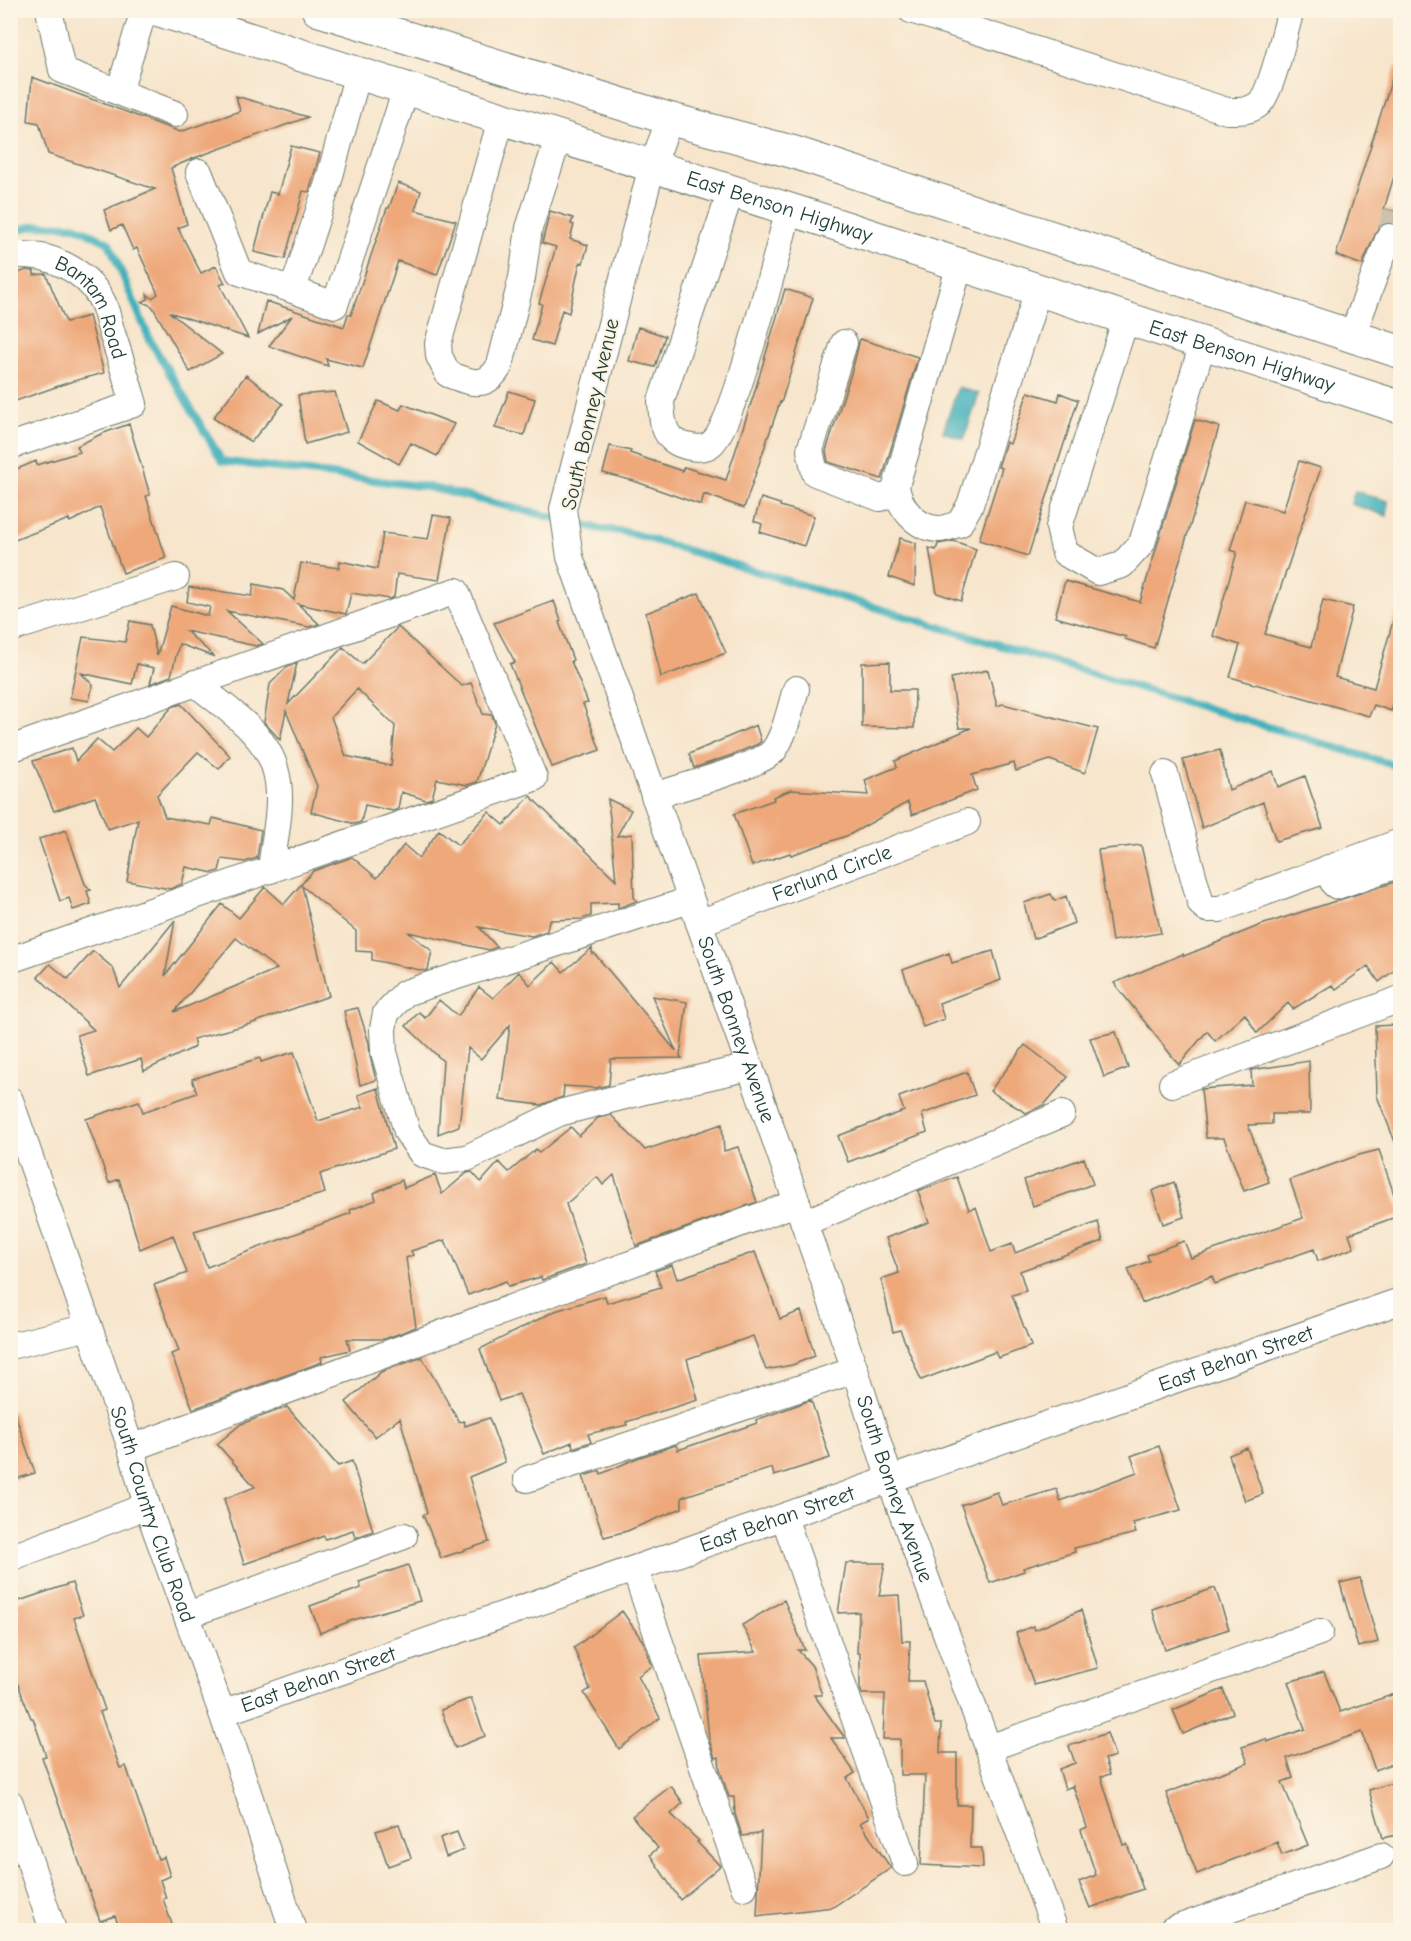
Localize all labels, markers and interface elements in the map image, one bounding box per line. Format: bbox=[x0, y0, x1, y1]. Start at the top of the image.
street label: East Benson Highway bbox=[684, 166, 876, 248]
street label: Bantam Road bbox=[52, 251, 132, 362]
street label: East Benson Highway bbox=[1146, 315, 1339, 397]
street label: South Bonney Avenue bbox=[556, 316, 624, 512]
street label: Ferlund Circle bbox=[769, 840, 895, 906]
street label: South Bonney Avenue bbox=[693, 933, 780, 1126]
street label: East Behan Street bbox=[1155, 1320, 1317, 1397]
street label: South Bonney Avenue bbox=[852, 1392, 938, 1585]
street label: South Country Club Road bbox=[105, 1403, 200, 1626]
street label: East Behan Street bbox=[696, 1480, 859, 1557]
street label: East Behan Street bbox=[238, 1641, 400, 1717]

